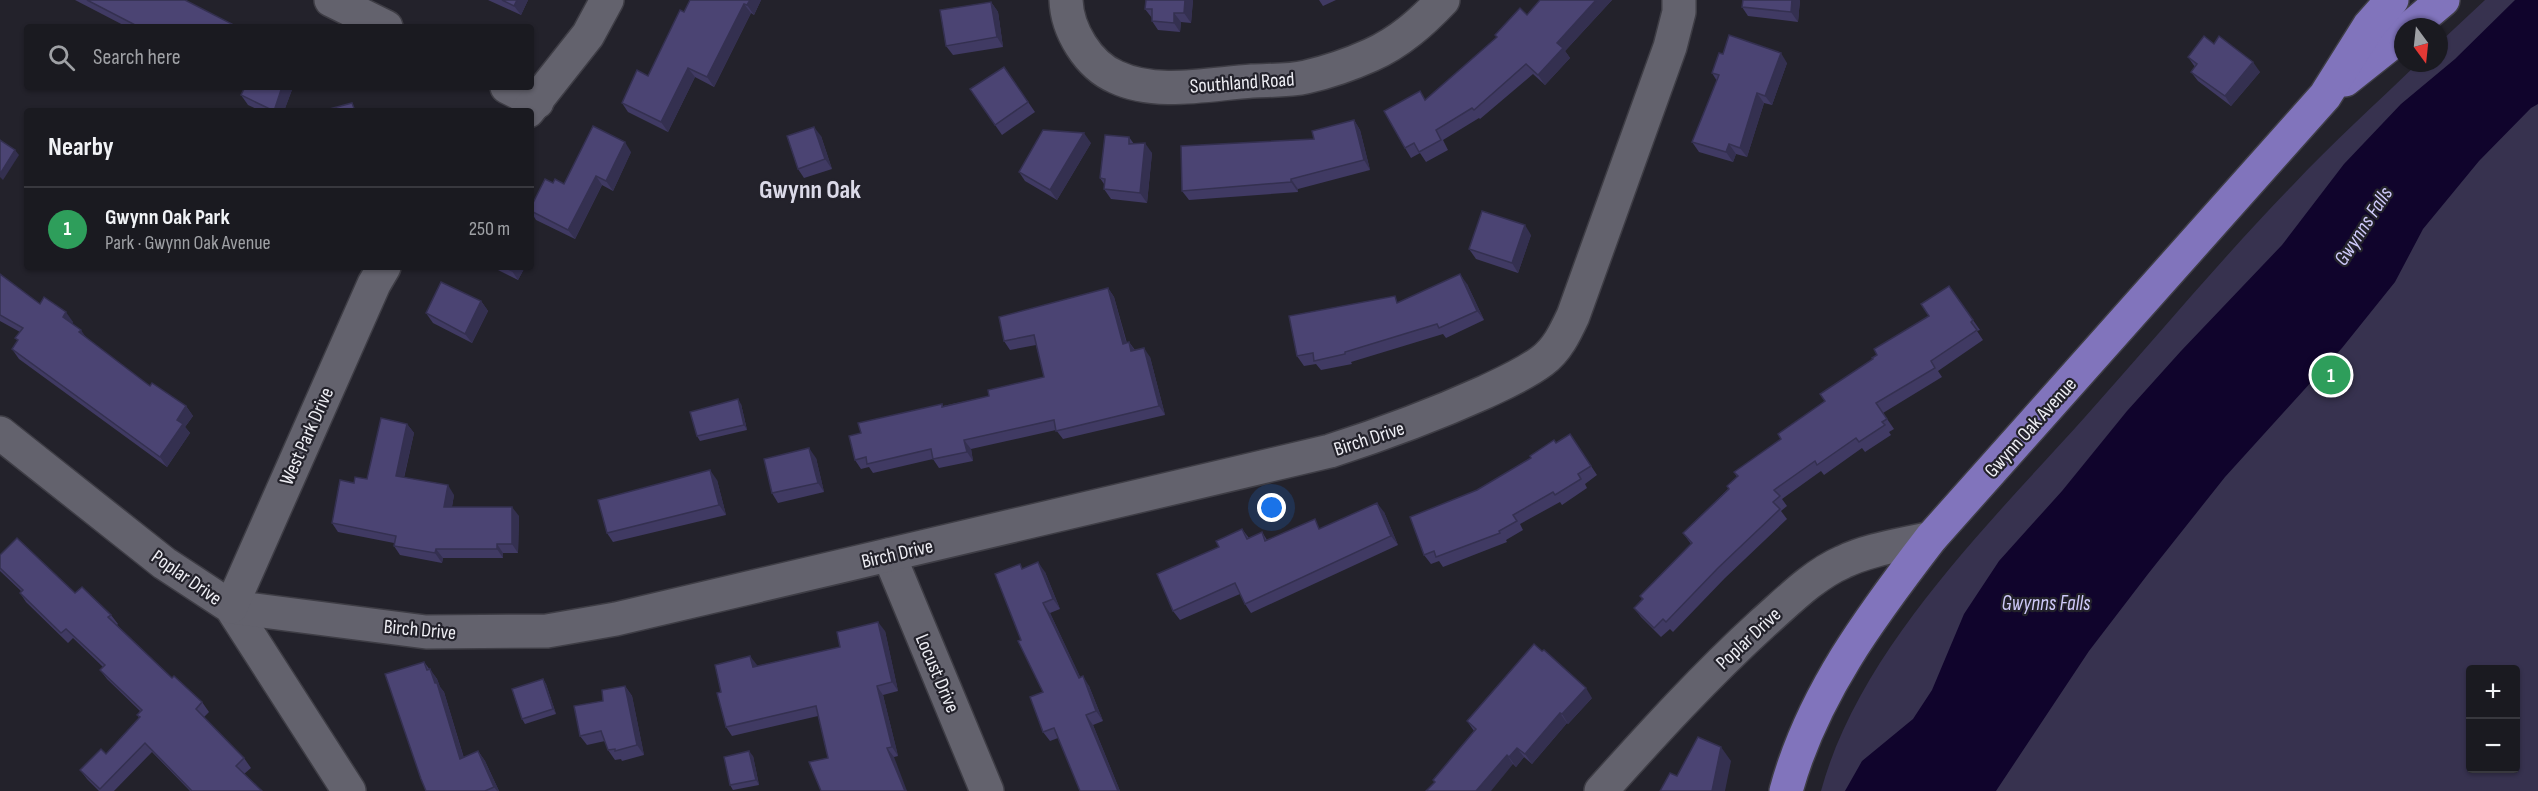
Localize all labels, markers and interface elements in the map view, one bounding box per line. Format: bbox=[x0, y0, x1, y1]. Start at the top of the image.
north arrow bbox=[2394, 18, 2448, 72]
search box bbox=[24, 24, 534, 90]
icon: search bbox=[45, 41, 78, 74]
text: Search here bbox=[93, 44, 180, 71]
street label: Southland Road bbox=[1189, 67, 1295, 99]
text: Nearby bbox=[48, 132, 114, 163]
district label: Gwynn Oak bbox=[759, 175, 861, 206]
water label: Gwynns Falls bbox=[2329, 182, 2398, 270]
text: Gwynn Oak Park bbox=[105, 204, 230, 231]
text: 1 bbox=[64, 217, 71, 241]
text: 250 m bbox=[469, 217, 510, 241]
text: Park · Gwynn Oak Avenue bbox=[105, 231, 271, 255]
pin: 1 bbox=[2312, 352, 2350, 398]
street label: Gwynn Oak Avenue bbox=[1980, 373, 2082, 483]
street label: West Park Drive bbox=[275, 384, 339, 489]
street label: Birch Drive bbox=[1331, 416, 1408, 462]
your location bbox=[1257, 493, 1286, 522]
street label: Birch Drive bbox=[859, 534, 935, 574]
street label: Poplar Drive bbox=[147, 545, 226, 611]
water label: Gwynns Falls bbox=[2002, 591, 2091, 616]
street label: Poplar Drive bbox=[1711, 603, 1786, 675]
street label: Birch Drive bbox=[383, 615, 457, 645]
street label: Locust Drive bbox=[910, 630, 964, 716]
map controls bbox=[2466, 665, 2520, 773]
button: + bbox=[2466, 665, 2520, 719]
button: − bbox=[2466, 719, 2520, 773]

